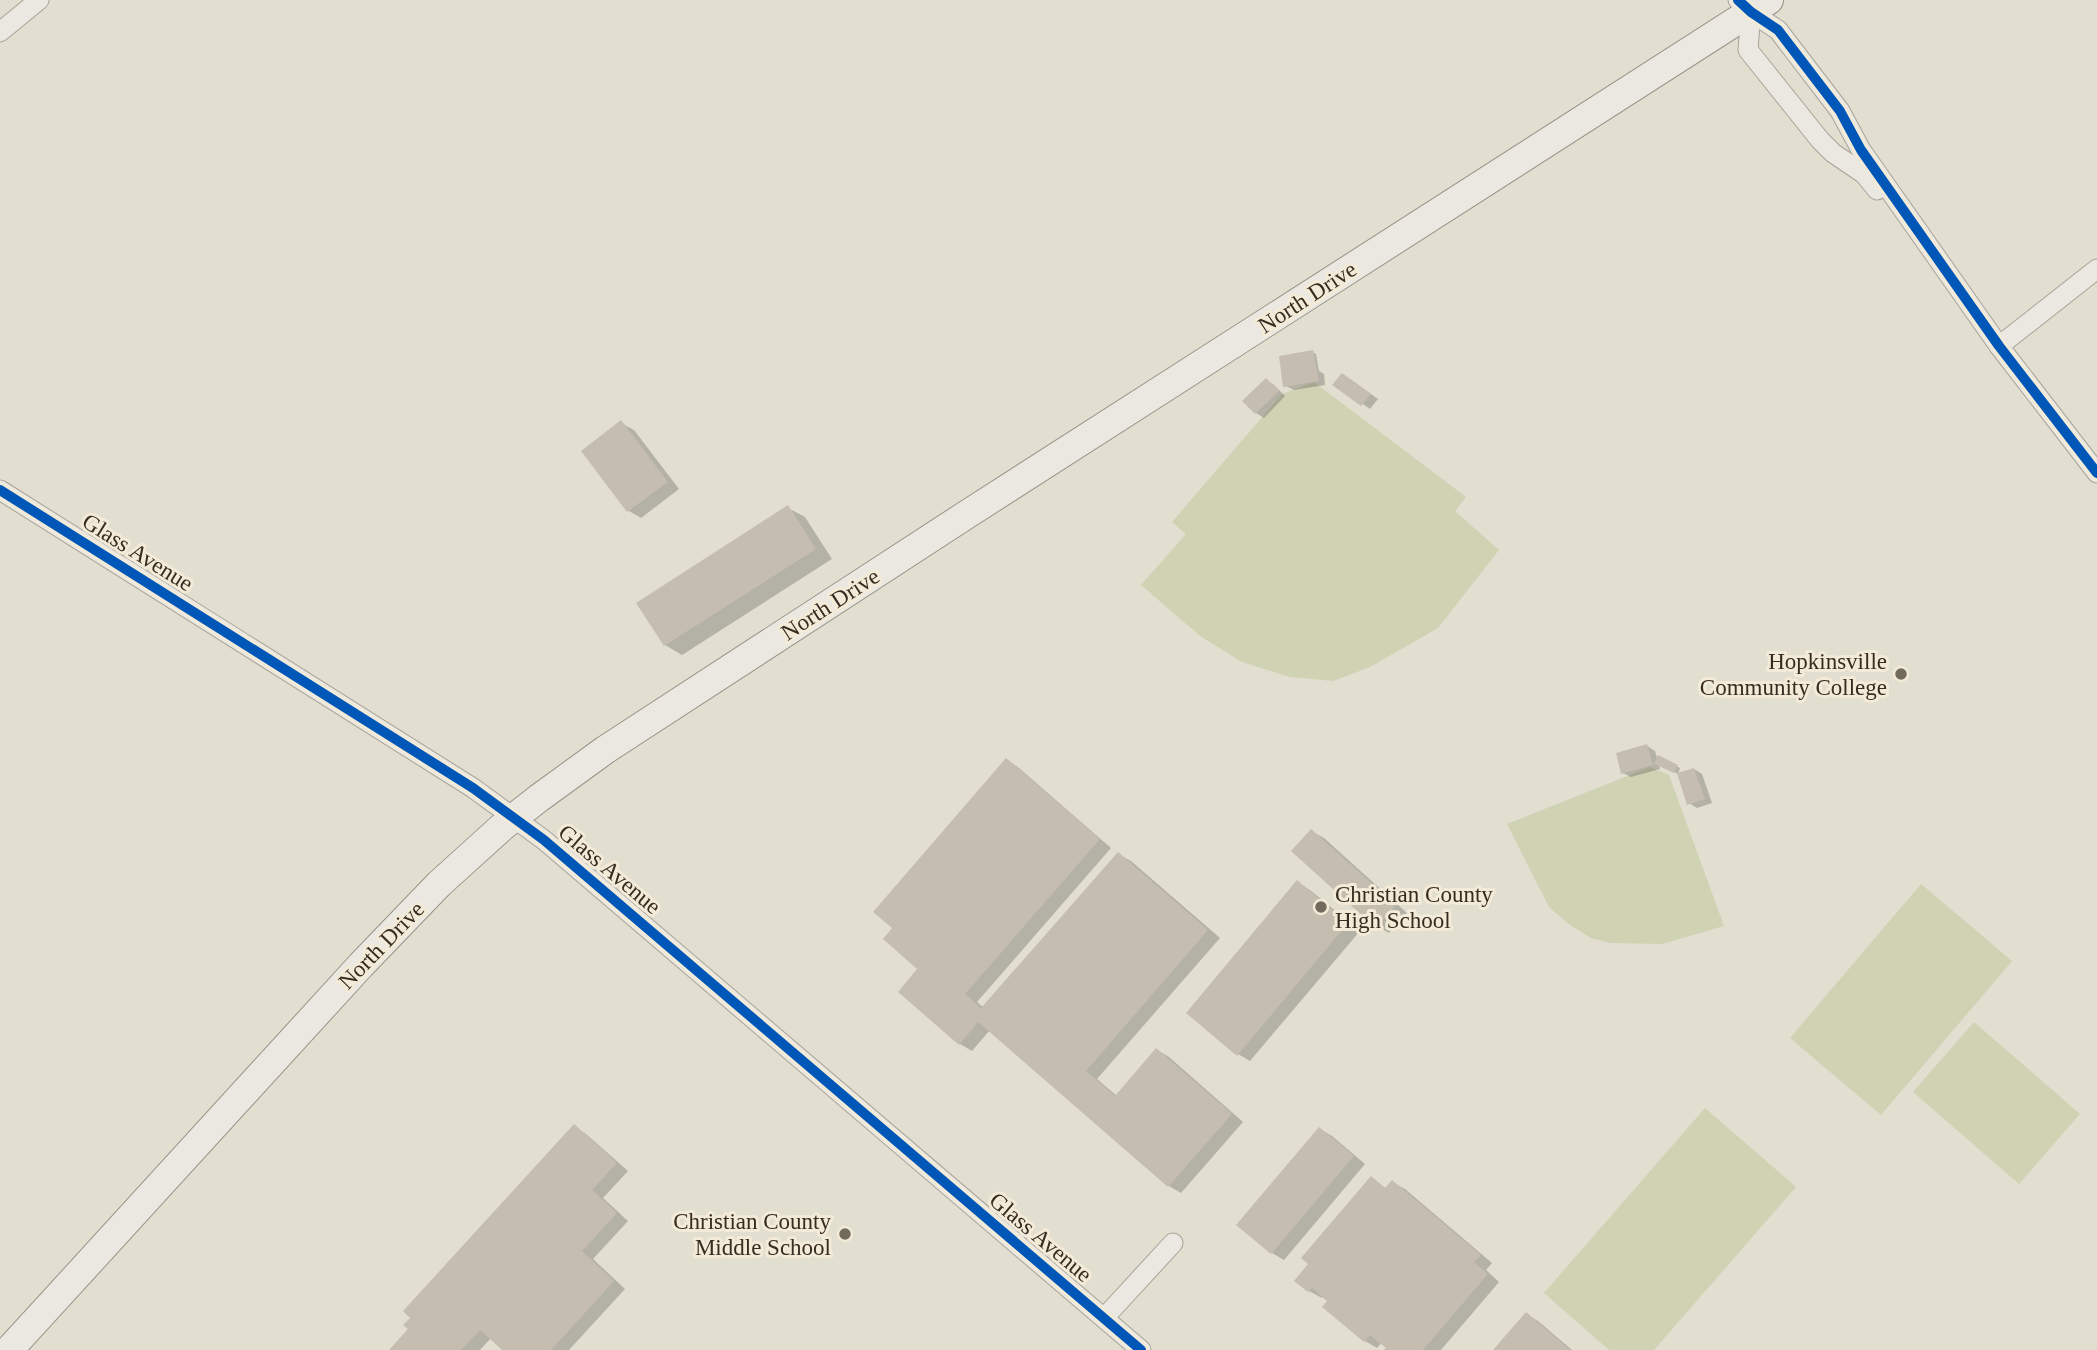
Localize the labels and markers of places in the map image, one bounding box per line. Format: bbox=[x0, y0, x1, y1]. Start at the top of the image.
place label: Hopkinsville Community College bbox=[1700, 649, 1887, 700]
marker: Hopkinsville Community College bbox=[1893, 666, 1909, 682]
place label: Christian County High School bbox=[1335, 882, 1493, 933]
marker: Christian County High School bbox=[1313, 899, 1329, 915]
place label: Christian County Middle School bbox=[673, 1209, 831, 1260]
marker: Christian County Middle School bbox=[837, 1226, 853, 1242]

